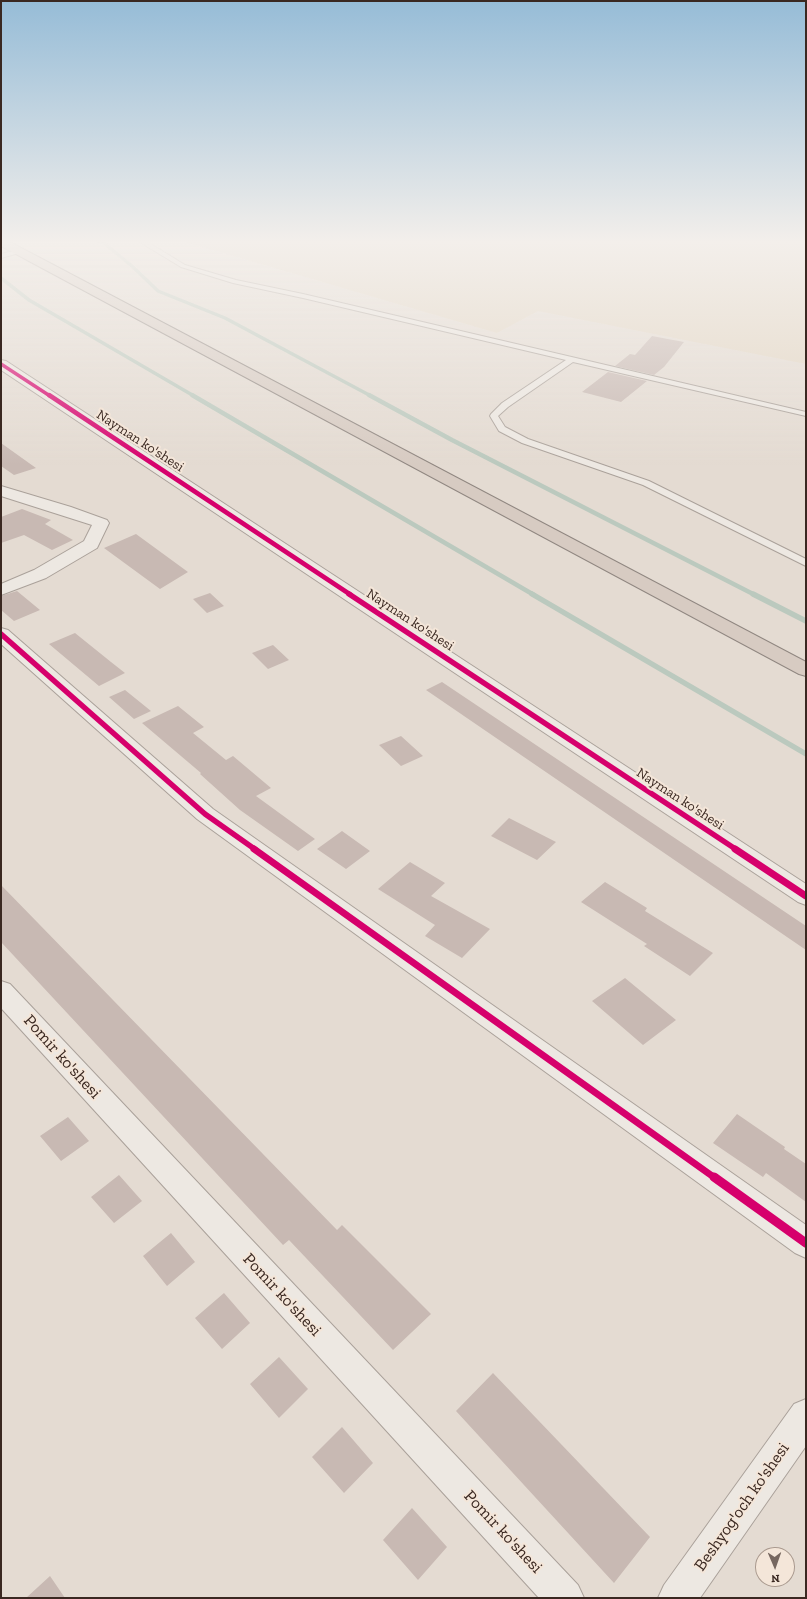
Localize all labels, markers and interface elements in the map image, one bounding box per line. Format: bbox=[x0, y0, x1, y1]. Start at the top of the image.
street label: Nayman ko'shesi bbox=[93, 406, 187, 476]
street label: Nayman ko'shesi bbox=[363, 585, 457, 655]
street label: Nayman ko'shesi bbox=[633, 764, 727, 834]
street label: Pomir ko'shesi bbox=[19, 1011, 105, 1103]
street label: Pomir ko'shesi bbox=[238, 1249, 326, 1341]
street label: Beshyog'och ko'shesi bbox=[690, 1439, 794, 1575]
street label: Pomir ko'shesi bbox=[459, 1486, 547, 1578]
north arrow bbox=[755, 1547, 795, 1587]
text: N bbox=[771, 1572, 780, 1585]

